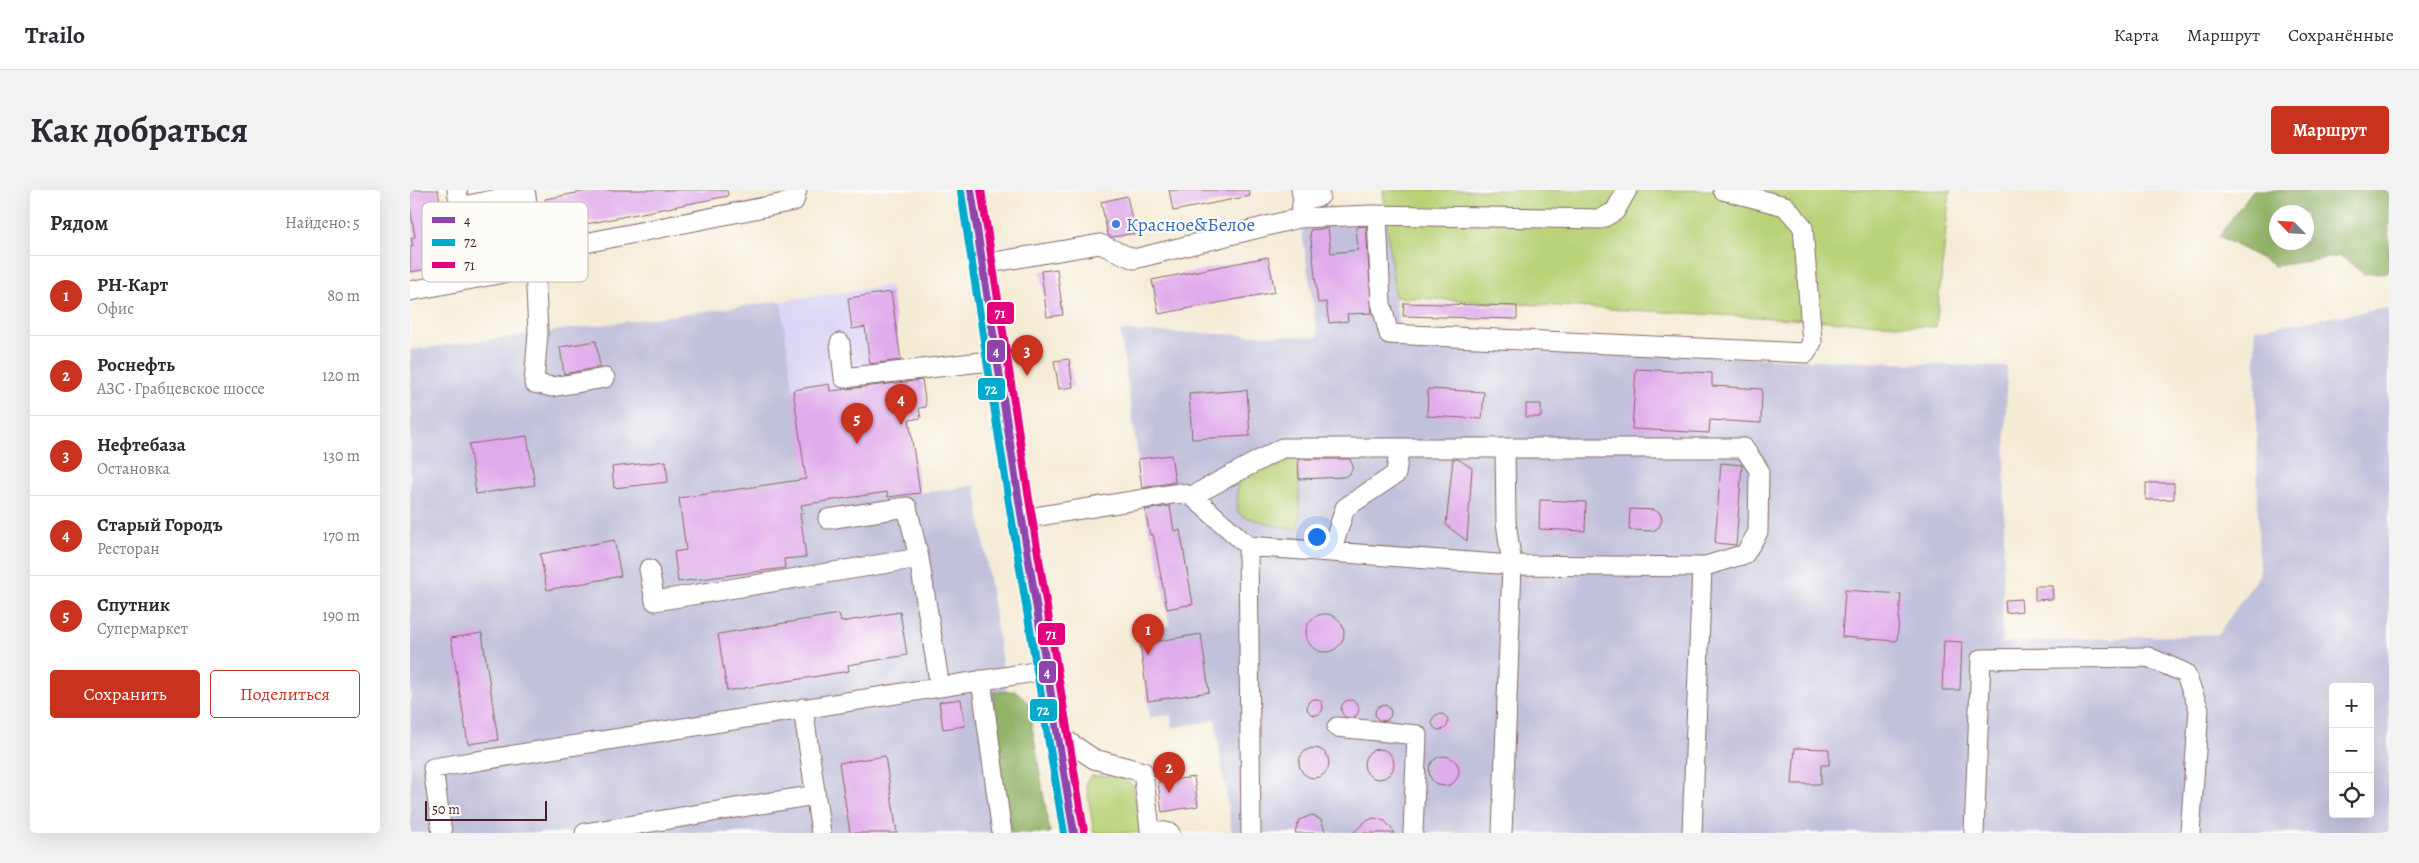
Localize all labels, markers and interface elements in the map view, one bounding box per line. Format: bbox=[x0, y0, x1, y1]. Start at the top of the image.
text: Trailo bbox=[25, 19, 85, 51]
text: Карта bbox=[2114, 23, 2159, 47]
text: Маршрут bbox=[2187, 23, 2260, 47]
text: Сохранённые bbox=[2288, 23, 2394, 47]
text: Как добраться bbox=[30, 106, 248, 154]
button: Маршрут bbox=[2271, 106, 2389, 154]
legend bbox=[422, 202, 588, 282]
north arrow bbox=[2269, 205, 2314, 250]
text: Рядом bbox=[50, 209, 108, 237]
text: 4 bbox=[464, 211, 470, 230]
text: Найдено: 5 bbox=[285, 212, 360, 234]
place label: Красное&Белое bbox=[1126, 212, 1255, 238]
marker: Красное&Белое bbox=[1110, 218, 1122, 230]
text: 72 bbox=[464, 233, 477, 252]
text: 71 bbox=[464, 256, 475, 275]
text: РН-Карт bbox=[97, 272, 168, 298]
text: 1 bbox=[63, 285, 69, 307]
text: 80 m bbox=[327, 285, 360, 307]
text: Офис bbox=[97, 298, 134, 320]
line badge: 71 bbox=[986, 301, 1015, 325]
text: 71 bbox=[995, 304, 1006, 323]
pin: 3 bbox=[1011, 335, 1043, 376]
line badge: 4 bbox=[986, 339, 1006, 363]
text: 4 bbox=[993, 342, 1000, 361]
text: Роснефть bbox=[97, 352, 175, 378]
text: 2 bbox=[62, 365, 70, 387]
text: 120 m bbox=[322, 365, 360, 387]
line badge: 72 bbox=[977, 377, 1006, 401]
text: АЗС · Грабцевское шоссе bbox=[97, 378, 265, 400]
text: 72 bbox=[985, 380, 998, 399]
pin: 4 bbox=[885, 384, 917, 425]
pin: 5 bbox=[841, 403, 873, 444]
text: Нефтебаза bbox=[97, 432, 186, 458]
text: 3 bbox=[63, 445, 69, 467]
text: 130 m bbox=[323, 445, 360, 467]
text: Остановка bbox=[97, 458, 170, 480]
text: Старый Городъ bbox=[97, 512, 223, 538]
your location bbox=[1304, 524, 1330, 550]
text: 4 bbox=[62, 525, 70, 547]
text: 170 m bbox=[323, 525, 360, 547]
text: Ресторан bbox=[97, 538, 160, 560]
text: Спутник bbox=[97, 592, 170, 618]
text: 5 bbox=[63, 605, 69, 627]
text: 190 m bbox=[322, 605, 360, 627]
pin: 1 bbox=[1132, 614, 1164, 655]
text: Супермаркет bbox=[97, 618, 188, 640]
line badge: 71 bbox=[1037, 622, 1066, 646]
text: 71 bbox=[1046, 625, 1057, 644]
line badge: 4 bbox=[1038, 660, 1057, 684]
text: 4 bbox=[1044, 663, 1051, 682]
button: Сохранить bbox=[50, 670, 200, 718]
button: Поделиться bbox=[210, 670, 360, 718]
map controls bbox=[2329, 683, 2374, 818]
button: + bbox=[2329, 683, 2374, 728]
line badge: 72 bbox=[1029, 698, 1058, 722]
text: 72 bbox=[1037, 701, 1050, 720]
button: − bbox=[2329, 728, 2374, 773]
pin: 2 bbox=[1153, 752, 1185, 793]
button: locate bbox=[2329, 773, 2374, 818]
scale bar bbox=[425, 798, 548, 821]
text: 50 m bbox=[432, 800, 460, 819]

